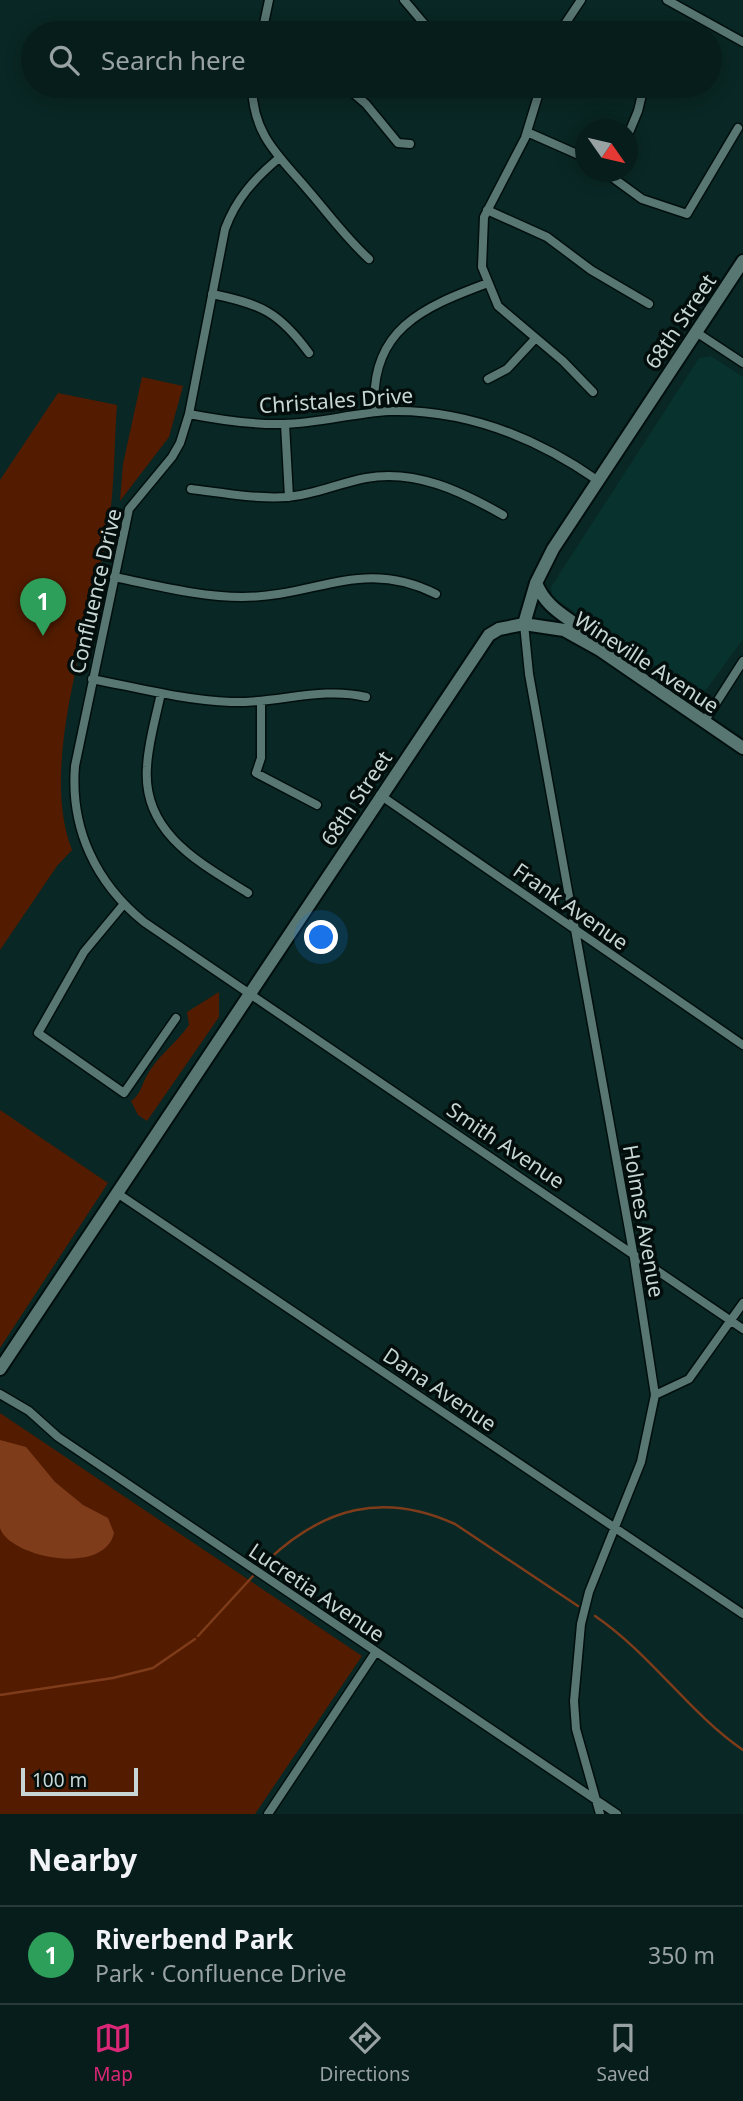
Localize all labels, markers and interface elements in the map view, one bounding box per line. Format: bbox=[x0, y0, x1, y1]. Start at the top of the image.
search box bbox=[21, 21, 722, 98]
icon: search bbox=[45, 41, 83, 79]
text: Search here bbox=[101, 42, 246, 78]
north arrow bbox=[575, 119, 638, 182]
street label: 68th Street bbox=[638, 268, 722, 374]
street label: Christales Drive bbox=[258, 381, 414, 419]
street label: Confluence Drive bbox=[62, 506, 128, 676]
pin: 1 bbox=[20, 578, 66, 636]
street label: Wineville Avenue bbox=[569, 605, 725, 719]
street label: 68th Street bbox=[314, 745, 398, 851]
street label: Frank Avenue bbox=[508, 856, 634, 956]
your location bbox=[304, 920, 338, 954]
street label: Smith Avenue bbox=[442, 1095, 570, 1195]
street label: Holmes Avenue bbox=[617, 1143, 671, 1299]
street label: Dana Avenue bbox=[378, 1341, 502, 1437]
street label: Lucretia Avenue bbox=[244, 1536, 390, 1648]
scale bar bbox=[21, 1765, 138, 1797]
text: 100 m bbox=[32, 1767, 87, 1793]
text: Nearby bbox=[28, 1839, 137, 1880]
text: Riverbend Park bbox=[95, 1921, 293, 1957]
text: 1 bbox=[44, 1939, 58, 1971]
text: 350 m bbox=[648, 1939, 715, 1971]
text: Park · Confluence Drive bbox=[95, 1957, 347, 1989]
tab: Map bbox=[93, 2019, 133, 2087]
tab: Directions bbox=[320, 2019, 410, 2087]
tab: Saved bbox=[596, 2019, 650, 2087]

